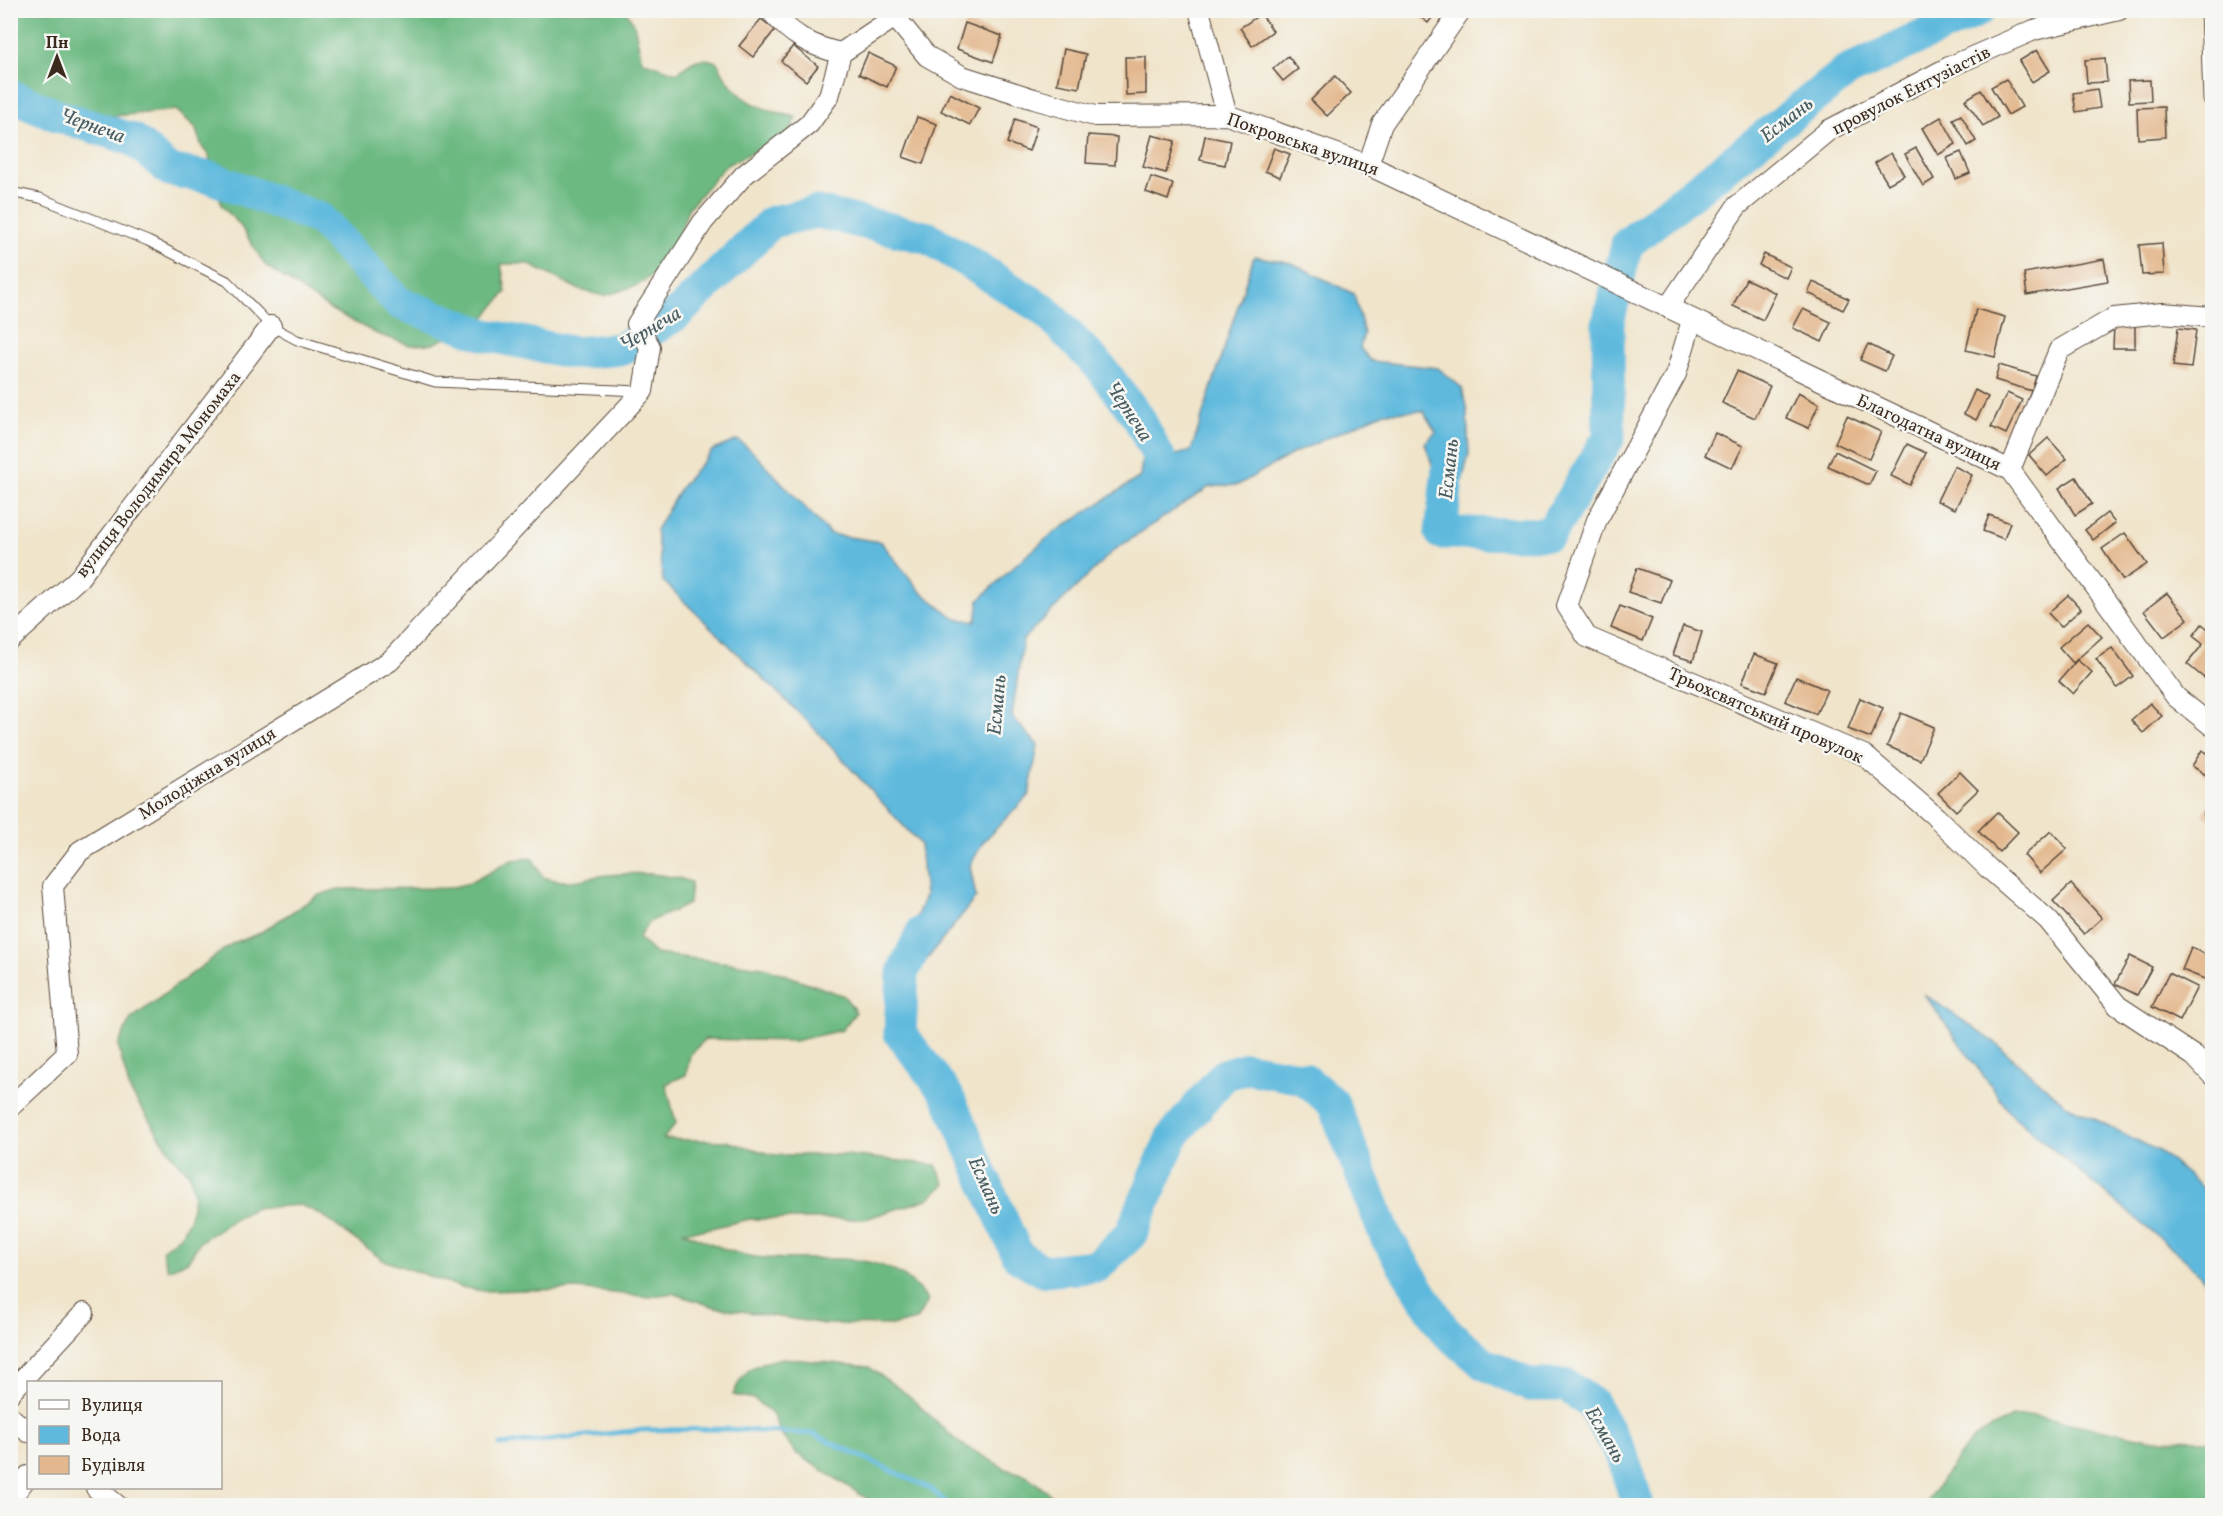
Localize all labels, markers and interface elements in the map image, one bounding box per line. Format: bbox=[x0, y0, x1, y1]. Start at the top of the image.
north arrow bbox=[27, 27, 87, 87]
text: Пн bbox=[46, 33, 68, 55]
street label: провулок Ентузіастів bbox=[1828, 40, 1995, 142]
water label: Есмань bbox=[1755, 91, 1820, 150]
water label: Чернеча bbox=[56, 102, 129, 152]
street label: Покровська вулиця bbox=[1223, 108, 1382, 183]
water label: Чернеча bbox=[615, 300, 687, 359]
street label: вулиця Володимира Мономаха bbox=[71, 366, 248, 583]
water label: Чернеча bbox=[1098, 376, 1158, 448]
street label: Благодатна вулиця bbox=[1852, 389, 2005, 478]
water label: Есмань bbox=[1433, 438, 1467, 501]
street label: Трьохсвятський провулок bbox=[1664, 662, 1867, 771]
water label: Есмань bbox=[981, 674, 1015, 737]
street label: Молодіжна вулиця bbox=[134, 722, 281, 827]
water label: Есмань bbox=[960, 1152, 1010, 1219]
legend bbox=[27, 1381, 222, 1489]
text: Вулиця bbox=[81, 1394, 143, 1419]
water label: Есмань bbox=[1577, 1402, 1632, 1468]
text: Вода bbox=[81, 1424, 121, 1449]
text: Будівля bbox=[81, 1454, 145, 1479]

